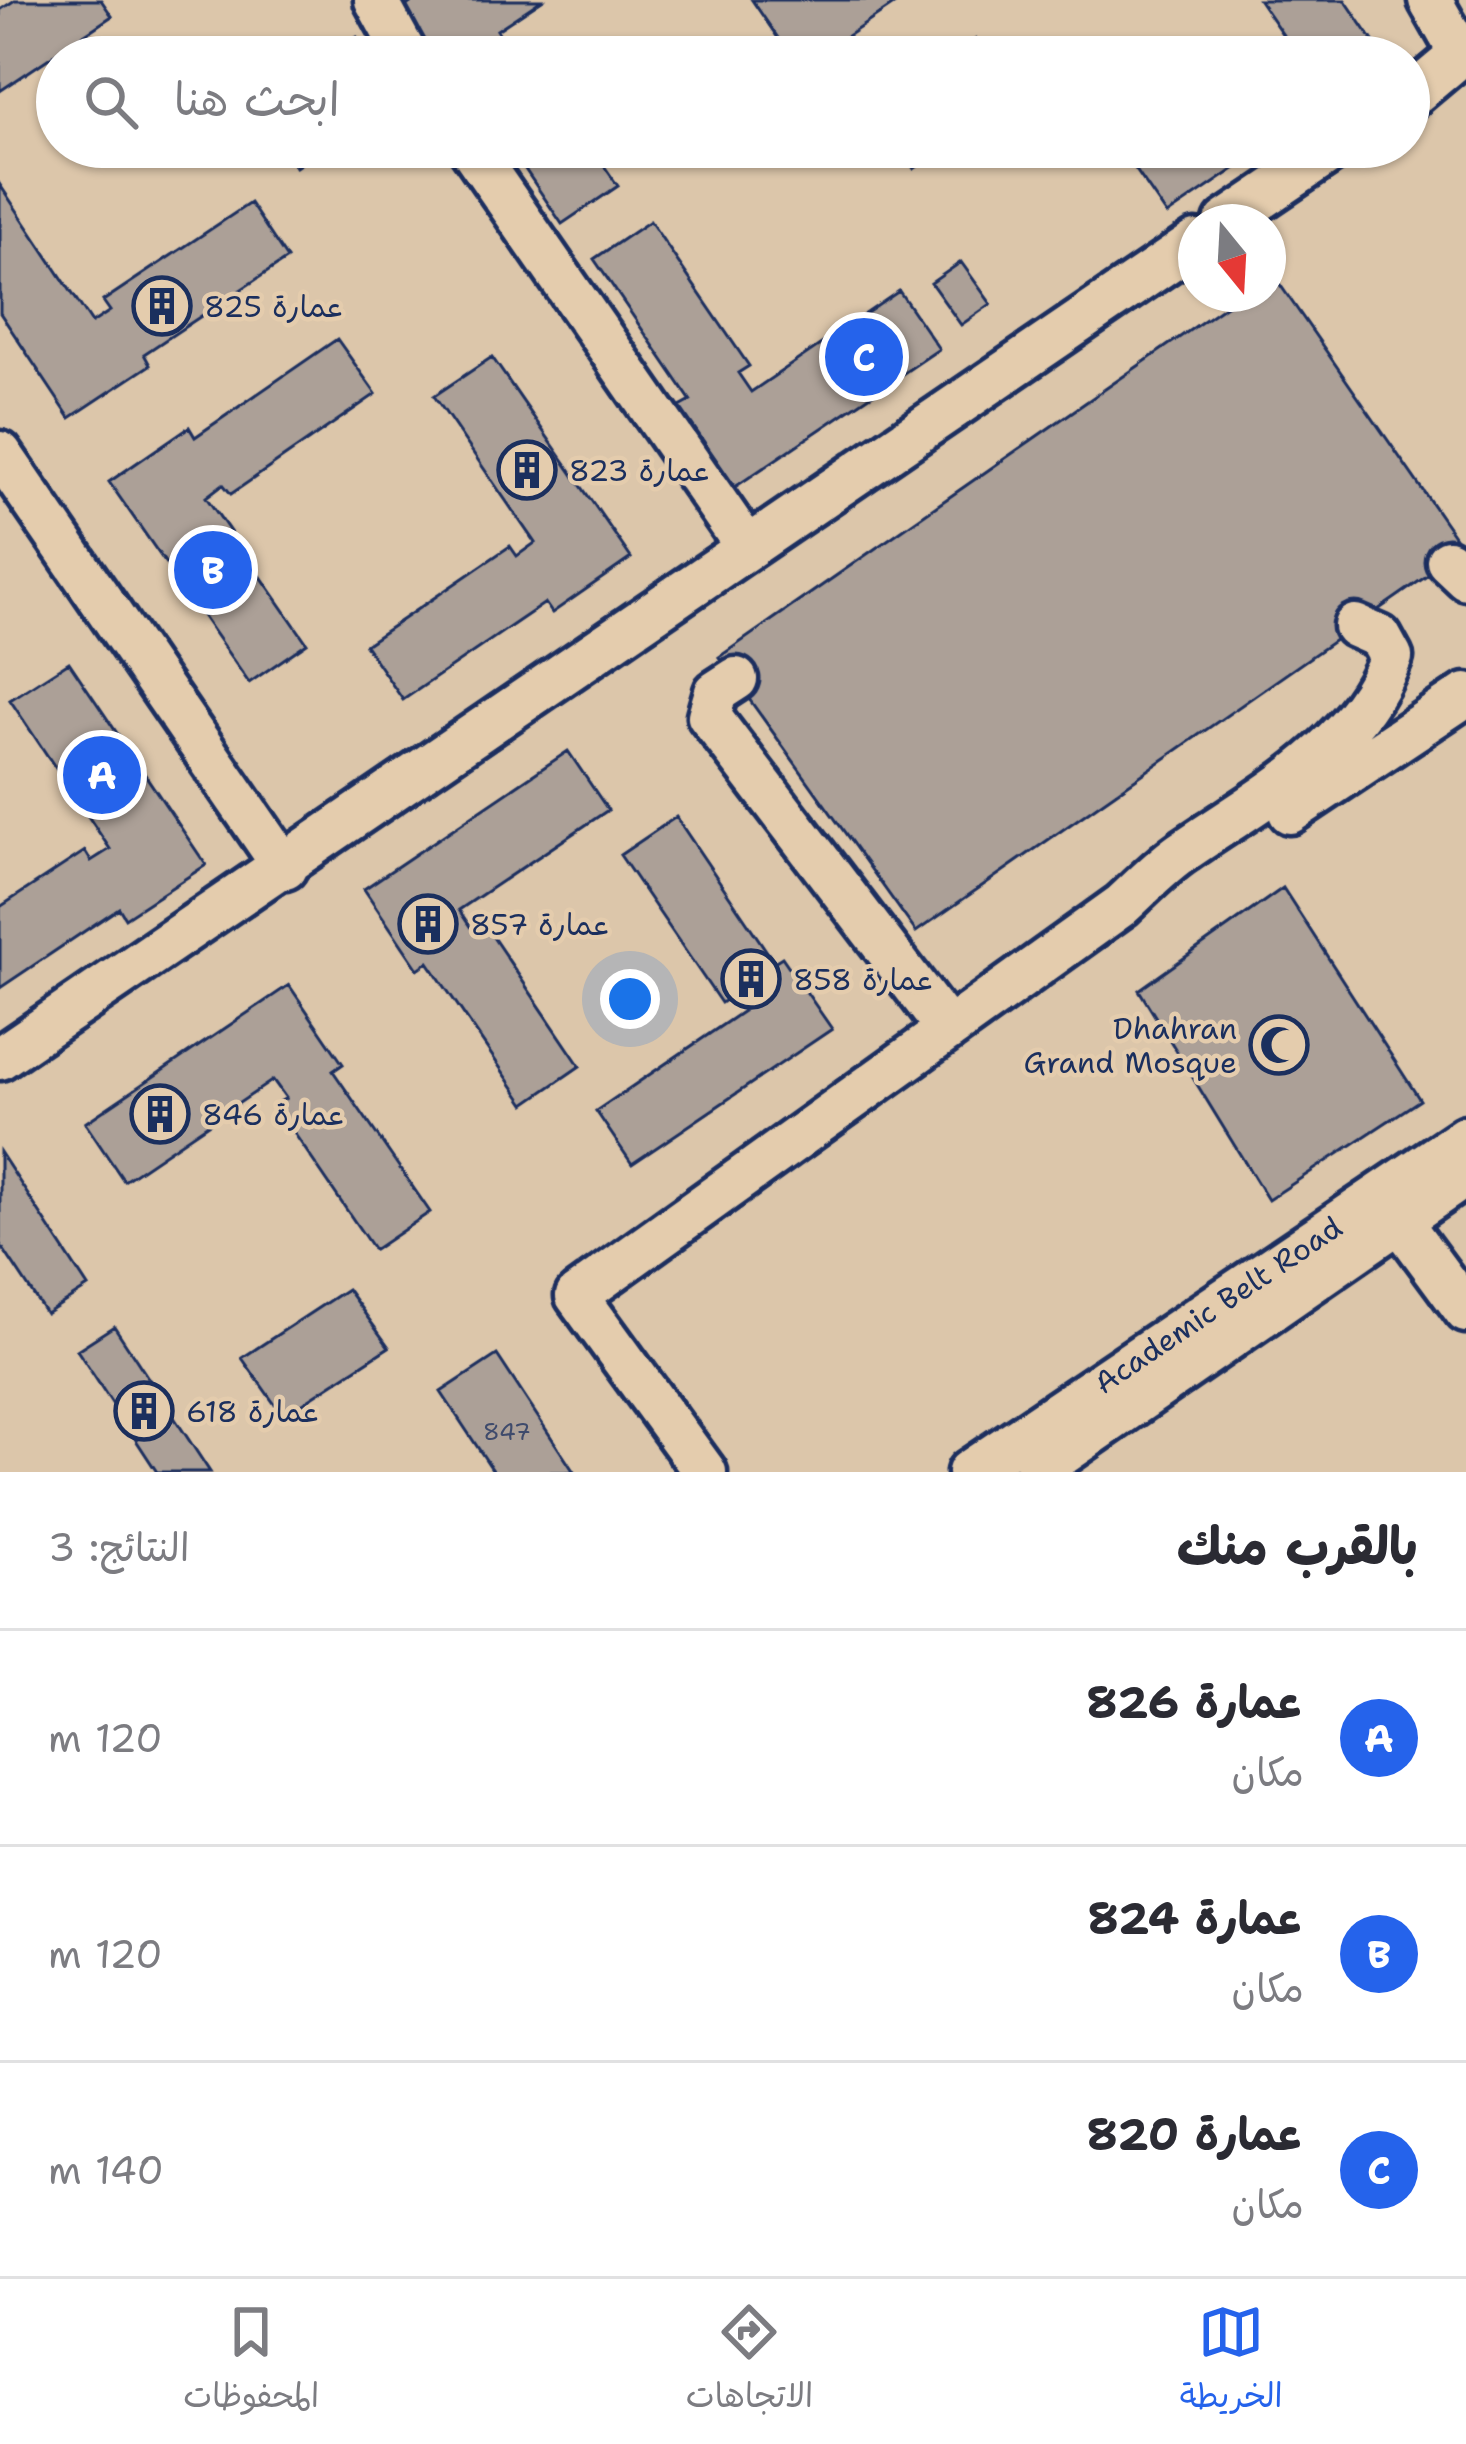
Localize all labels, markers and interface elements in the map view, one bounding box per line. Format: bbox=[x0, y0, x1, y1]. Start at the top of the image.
search box bbox=[36, 36, 1430, 168]
icon: search bbox=[78, 69, 144, 135]
text: ابحث هنا bbox=[174, 69, 340, 129]
north arrow bbox=[1178, 204, 1286, 312]
building icon: عمارة 825 bbox=[131, 275, 193, 337]
place label: عمارة 825 bbox=[204, 286, 345, 327]
pin: C bbox=[825, 312, 903, 402]
building icon: عمارة 823 bbox=[496, 439, 558, 501]
place label: عمارة 823 bbox=[569, 450, 711, 491]
pin: B bbox=[174, 525, 252, 615]
pin: A bbox=[63, 730, 141, 820]
building icon: عمارة 857 bbox=[397, 893, 459, 955]
place label: عمارة 857 bbox=[470, 904, 611, 945]
building icon: عمارة 858 bbox=[720, 948, 782, 1010]
place label: عمارة 858 bbox=[793, 959, 935, 1000]
your location bbox=[600, 969, 660, 1029]
place label: Dhahran Grand Mosque bbox=[1024, 1008, 1237, 1083]
mosque icon: Dhahran Grand Mosque bbox=[1248, 1014, 1310, 1076]
building icon: عمارة 846 bbox=[129, 1083, 191, 1145]
place label: عمارة 846 bbox=[202, 1094, 346, 1135]
street label: Academic Belt Road bbox=[1086, 1207, 1350, 1403]
building icon: عمارة 618 bbox=[113, 1380, 175, 1442]
place label: عمارة 618 bbox=[186, 1391, 320, 1432]
house number: 847 bbox=[483, 1416, 531, 1448]
text: بالقرب منك bbox=[1177, 1512, 1418, 1580]
text: النتائج: 3 bbox=[48, 1521, 190, 1573]
text: عمارة 826 bbox=[1086, 1672, 1304, 1732]
text: 120 m bbox=[48, 1712, 163, 1764]
text: A bbox=[1364, 1712, 1394, 1764]
text: مكان bbox=[1232, 1746, 1304, 1798]
text: عمارة 824 bbox=[1087, 1888, 1304, 1948]
text: 120 m bbox=[48, 1928, 163, 1980]
text: B bbox=[1367, 1928, 1391, 1980]
text: مكان bbox=[1232, 1962, 1304, 2014]
text: عمارة 820 bbox=[1086, 2104, 1304, 2164]
text: 140 m bbox=[48, 2144, 164, 2196]
text: C bbox=[1367, 2144, 1391, 2196]
text: مكان bbox=[1232, 2178, 1304, 2230]
tab: المحفوظات bbox=[183, 2299, 319, 2425]
tab: الاتجاهات bbox=[686, 2299, 813, 2425]
tab: الخريطة bbox=[1180, 2299, 1283, 2425]

